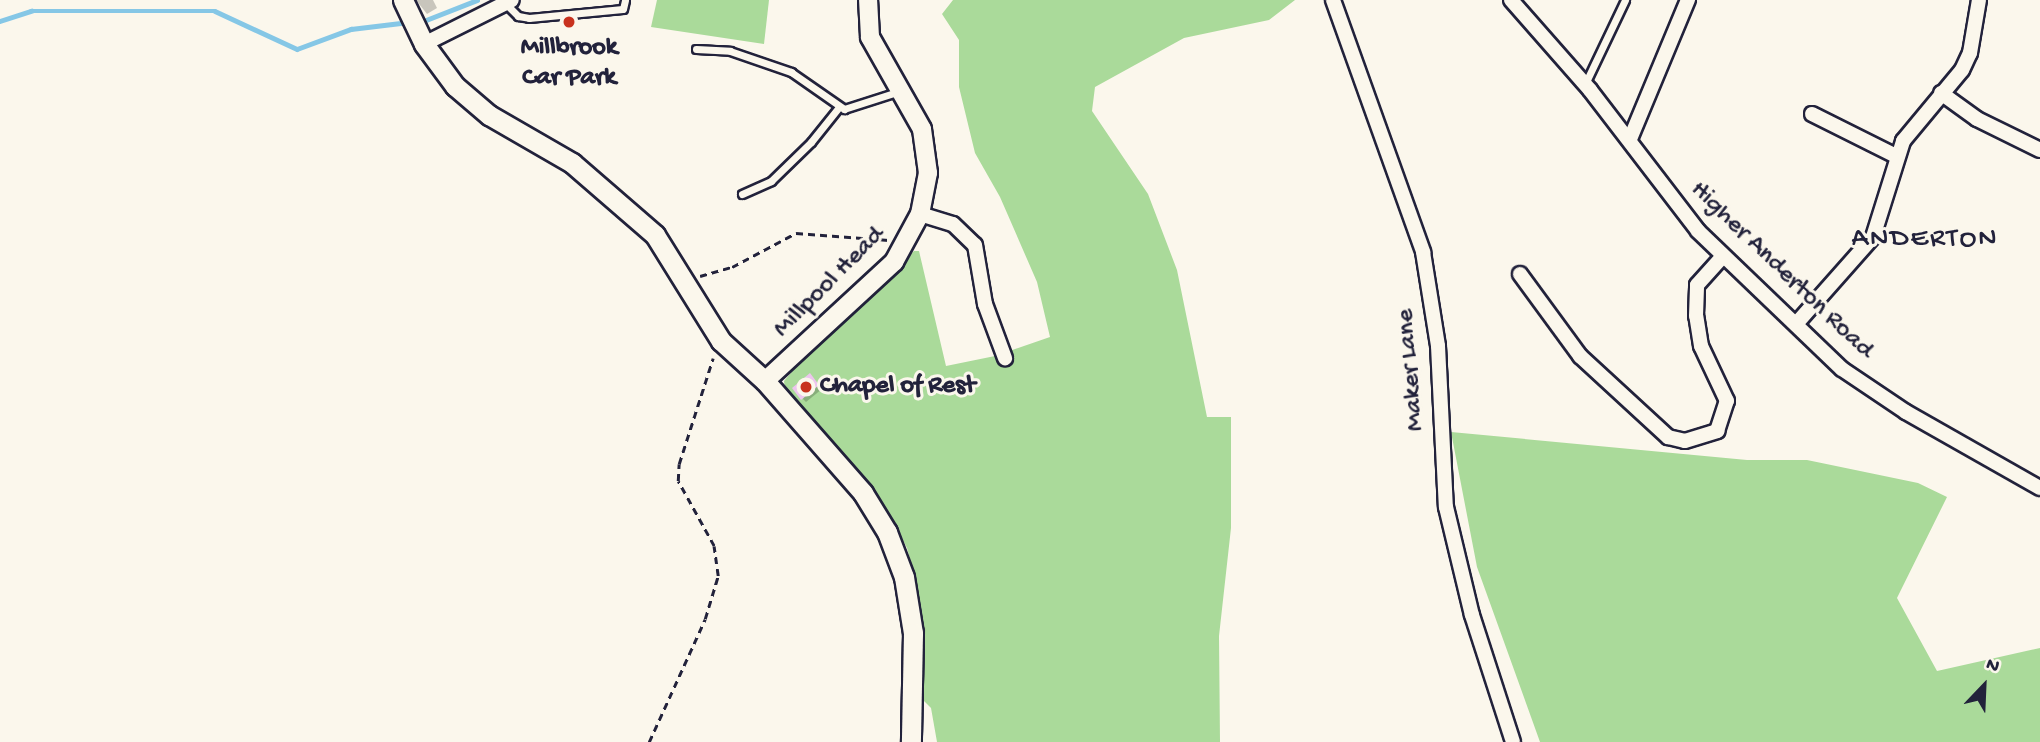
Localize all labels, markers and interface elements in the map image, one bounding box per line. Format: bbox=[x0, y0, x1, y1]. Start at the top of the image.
marker: Millbrook Car Park bbox=[561, 14, 577, 30]
place label: Millbrook Car Park bbox=[521, 33, 617, 94]
street label: Higher Anderton Road bbox=[1683, 175, 1879, 367]
street label: Millpool Head bbox=[768, 221, 892, 345]
district label: ANDERTON bbox=[1852, 223, 1998, 257]
street label: Maker Lane bbox=[1391, 308, 1433, 432]
place label: Chapel of Rest bbox=[820, 371, 975, 403]
marker: Chapel of Rest bbox=[798, 379, 814, 395]
north arrow bbox=[1949, 651, 2019, 721]
text: N bbox=[1982, 653, 2003, 679]

